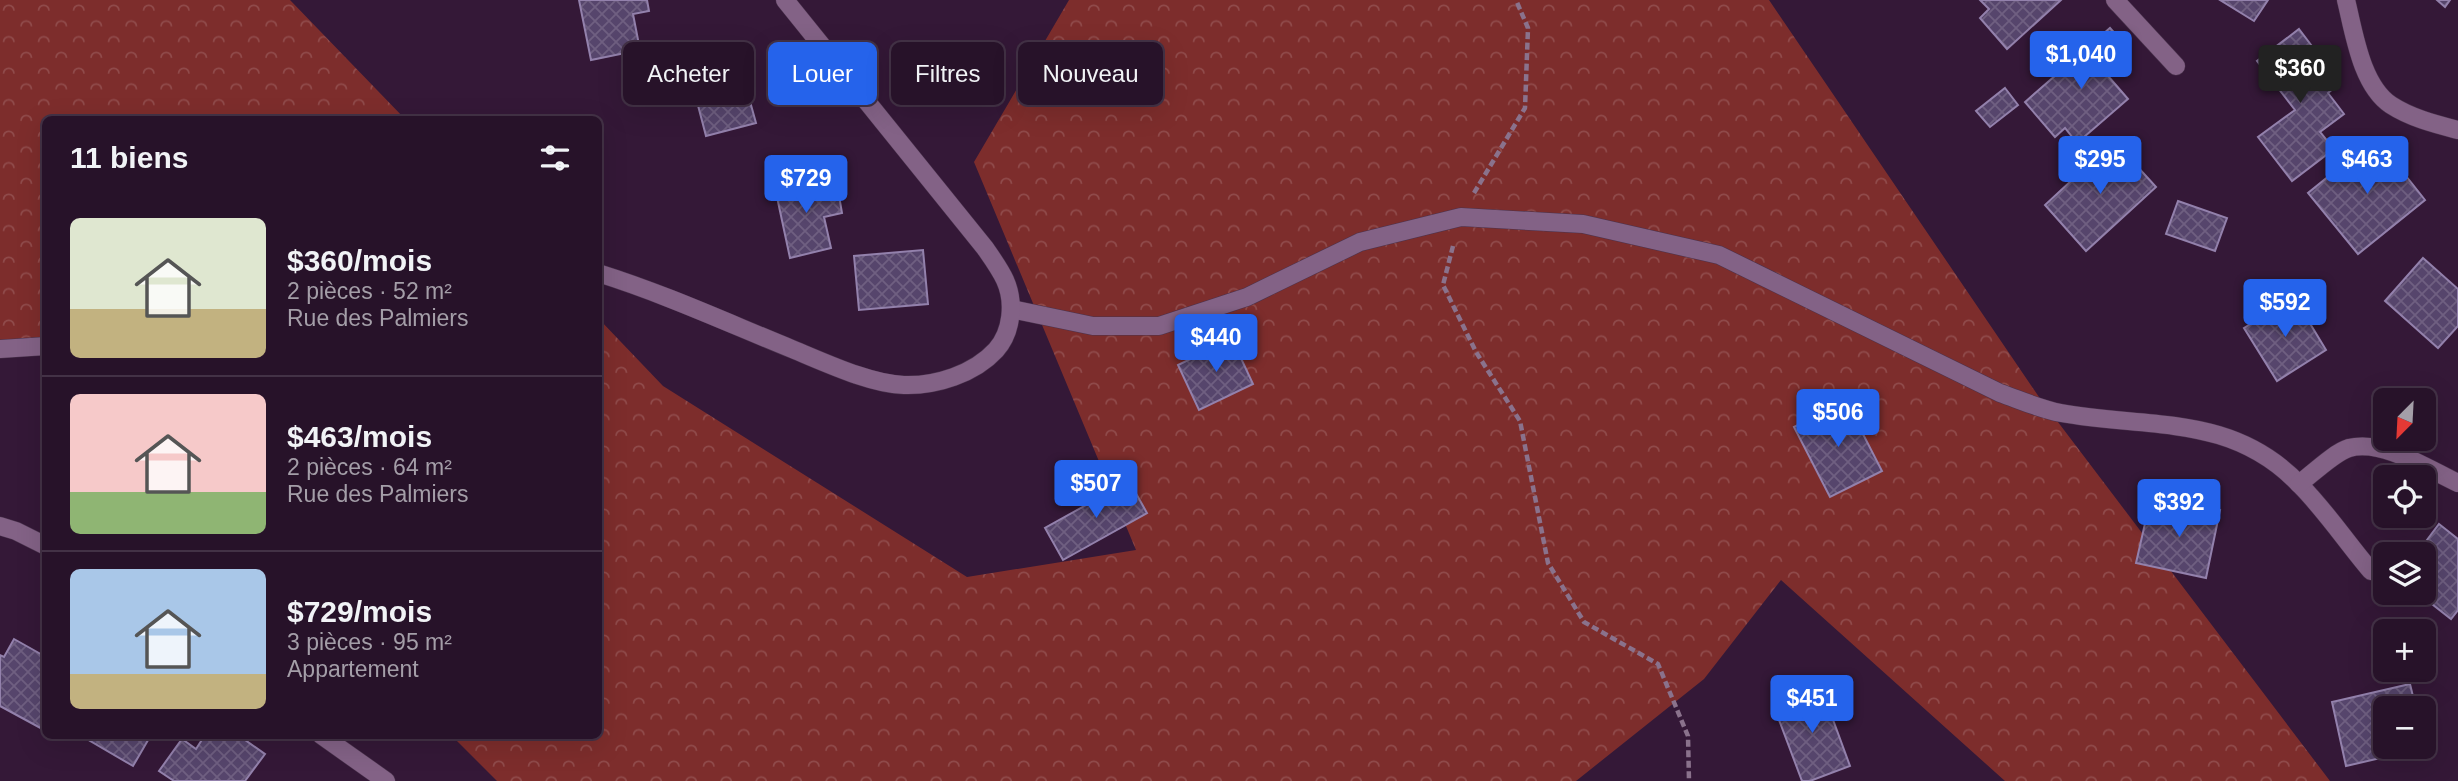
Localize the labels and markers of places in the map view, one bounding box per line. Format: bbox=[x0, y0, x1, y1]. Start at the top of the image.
pin: $1,040 bbox=[2024, 32, 2138, 91]
pin: $360 bbox=[2259, 46, 2341, 105]
pin: $295 bbox=[2059, 136, 2141, 196]
pin: $463 bbox=[2326, 136, 2408, 196]
pin: $729 bbox=[765, 156, 847, 215]
pin: $592 bbox=[2244, 280, 2326, 339]
pin: $440 bbox=[1175, 314, 1257, 374]
pin: $506 bbox=[1797, 390, 1879, 449]
pin: $507 bbox=[1055, 461, 1137, 520]
pin: $392 bbox=[2138, 480, 2220, 539]
pin: $451 bbox=[1771, 676, 1853, 735]

